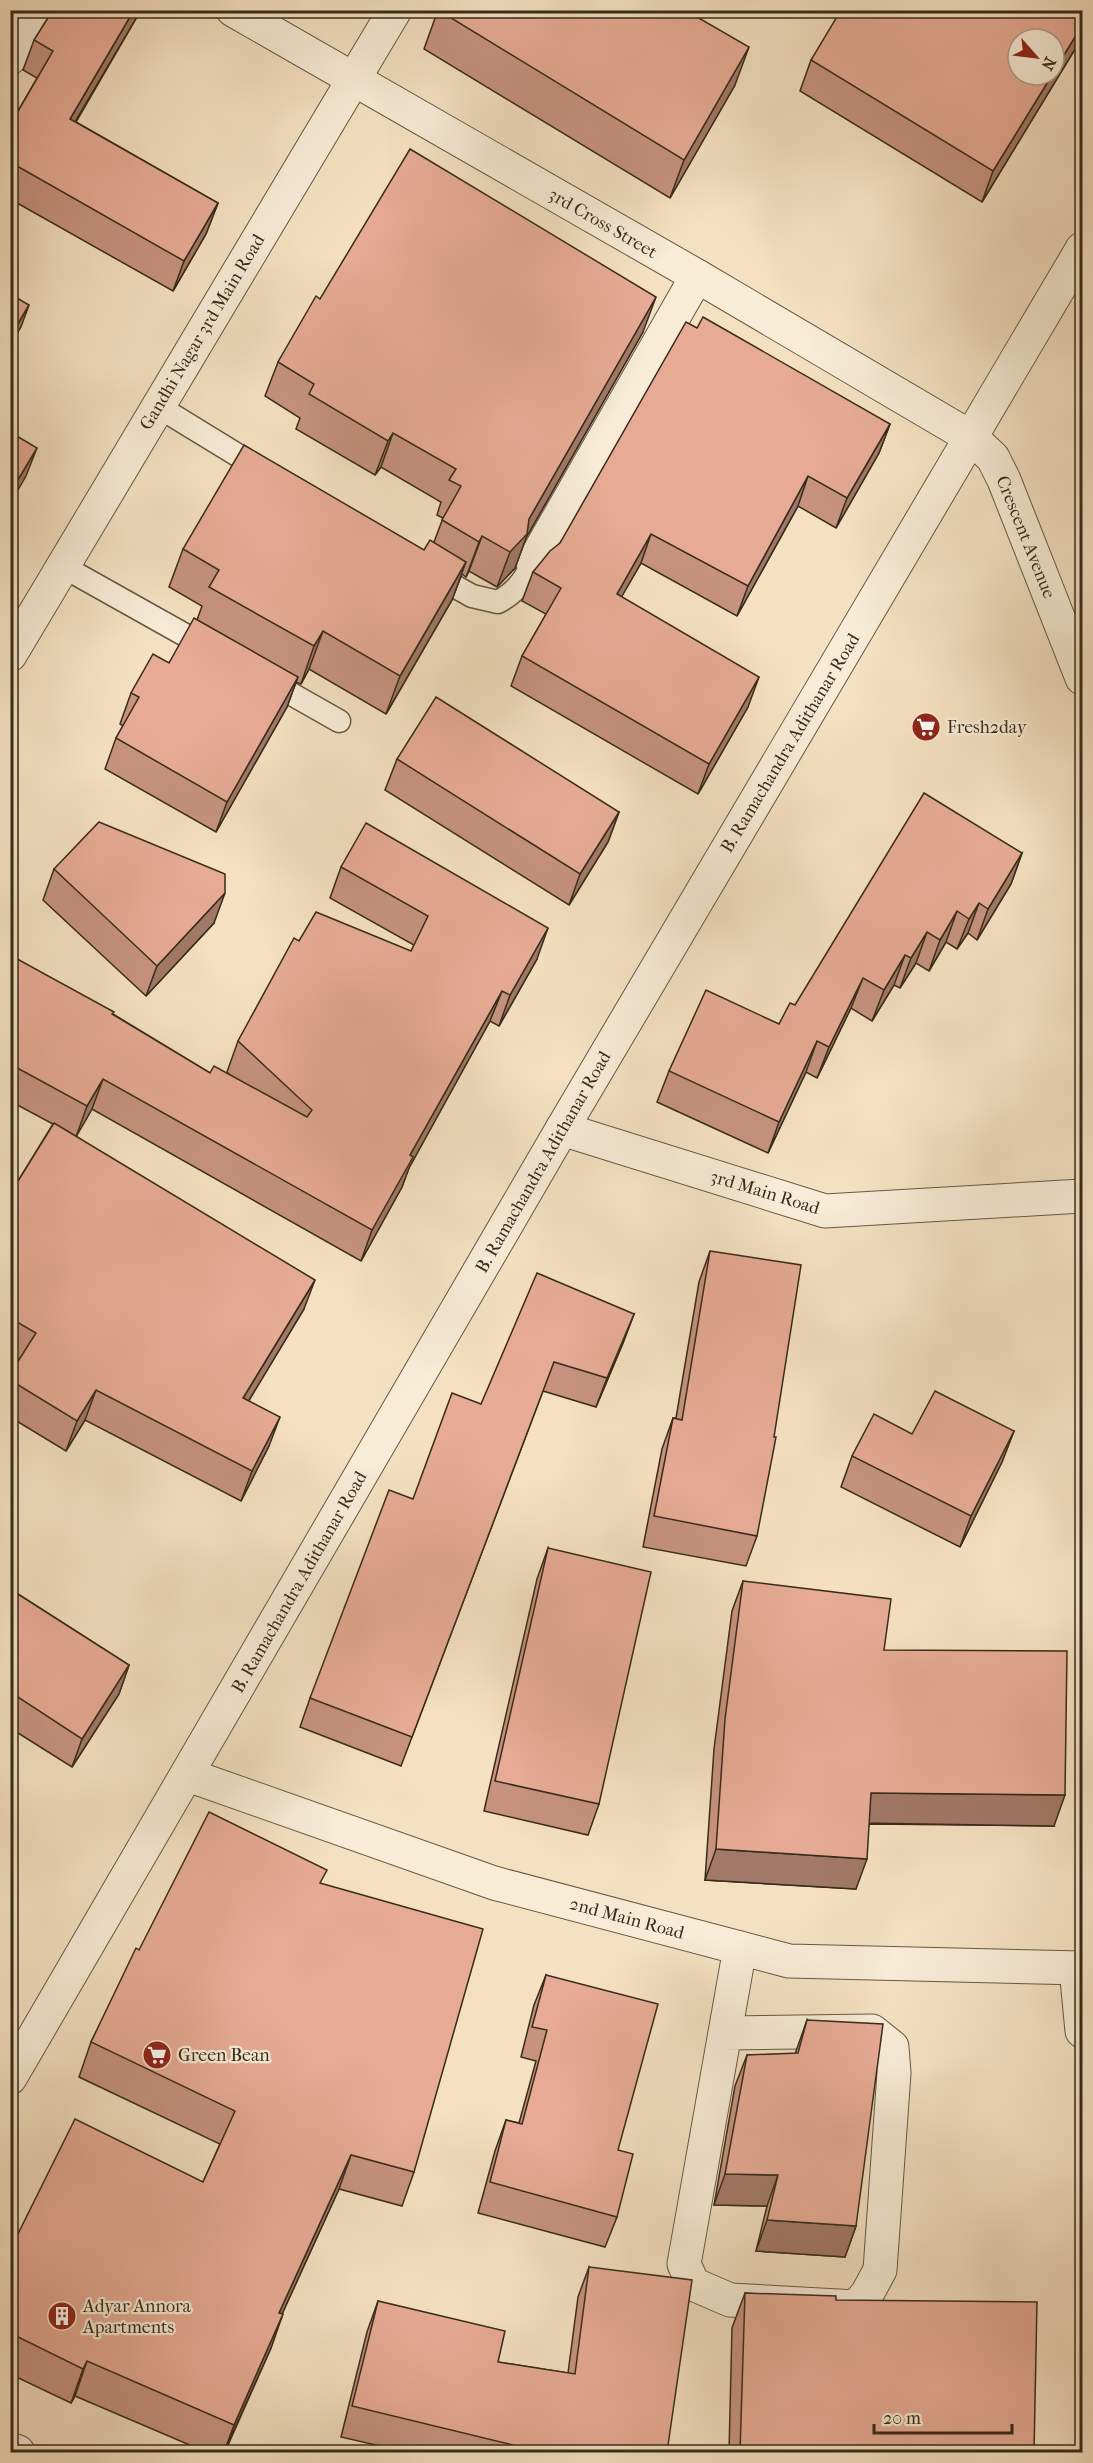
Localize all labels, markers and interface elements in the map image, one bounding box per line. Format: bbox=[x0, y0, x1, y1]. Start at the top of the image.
north arrow bbox=[1006, 27, 1066, 87]
text: N bbox=[1037, 54, 1060, 74]
street label: 3rd Cross Street bbox=[545, 184, 661, 263]
street label: Gandhi Nagar 3rd Main Road bbox=[136, 230, 269, 434]
street label: Crescent Avenue bbox=[991, 473, 1060, 602]
street label: B. Ramachandra Adithanar Road bbox=[717, 630, 864, 857]
supermarket icon: Fresh2day bbox=[910, 711, 942, 743]
place label: Fresh2day bbox=[947, 717, 1028, 738]
street label: B. Ramachandra Adithanar Road bbox=[471, 1048, 616, 1277]
street label: 3rd Main Road bbox=[708, 1166, 822, 1219]
street label: B. Ramachandra Adithanar Road bbox=[227, 1468, 372, 1697]
street label: 2nd Main Road bbox=[567, 1893, 687, 1944]
supermarket icon: Green Bean bbox=[141, 2039, 173, 2071]
place label: Green Bean bbox=[178, 2045, 270, 2066]
place label: Adyar Annora Apartments bbox=[82, 2296, 192, 2338]
building icon: Adyar Annora Apartments bbox=[46, 2300, 78, 2332]
scale bar bbox=[874, 2397, 1012, 2435]
text: 20 m bbox=[883, 2408, 921, 2429]

